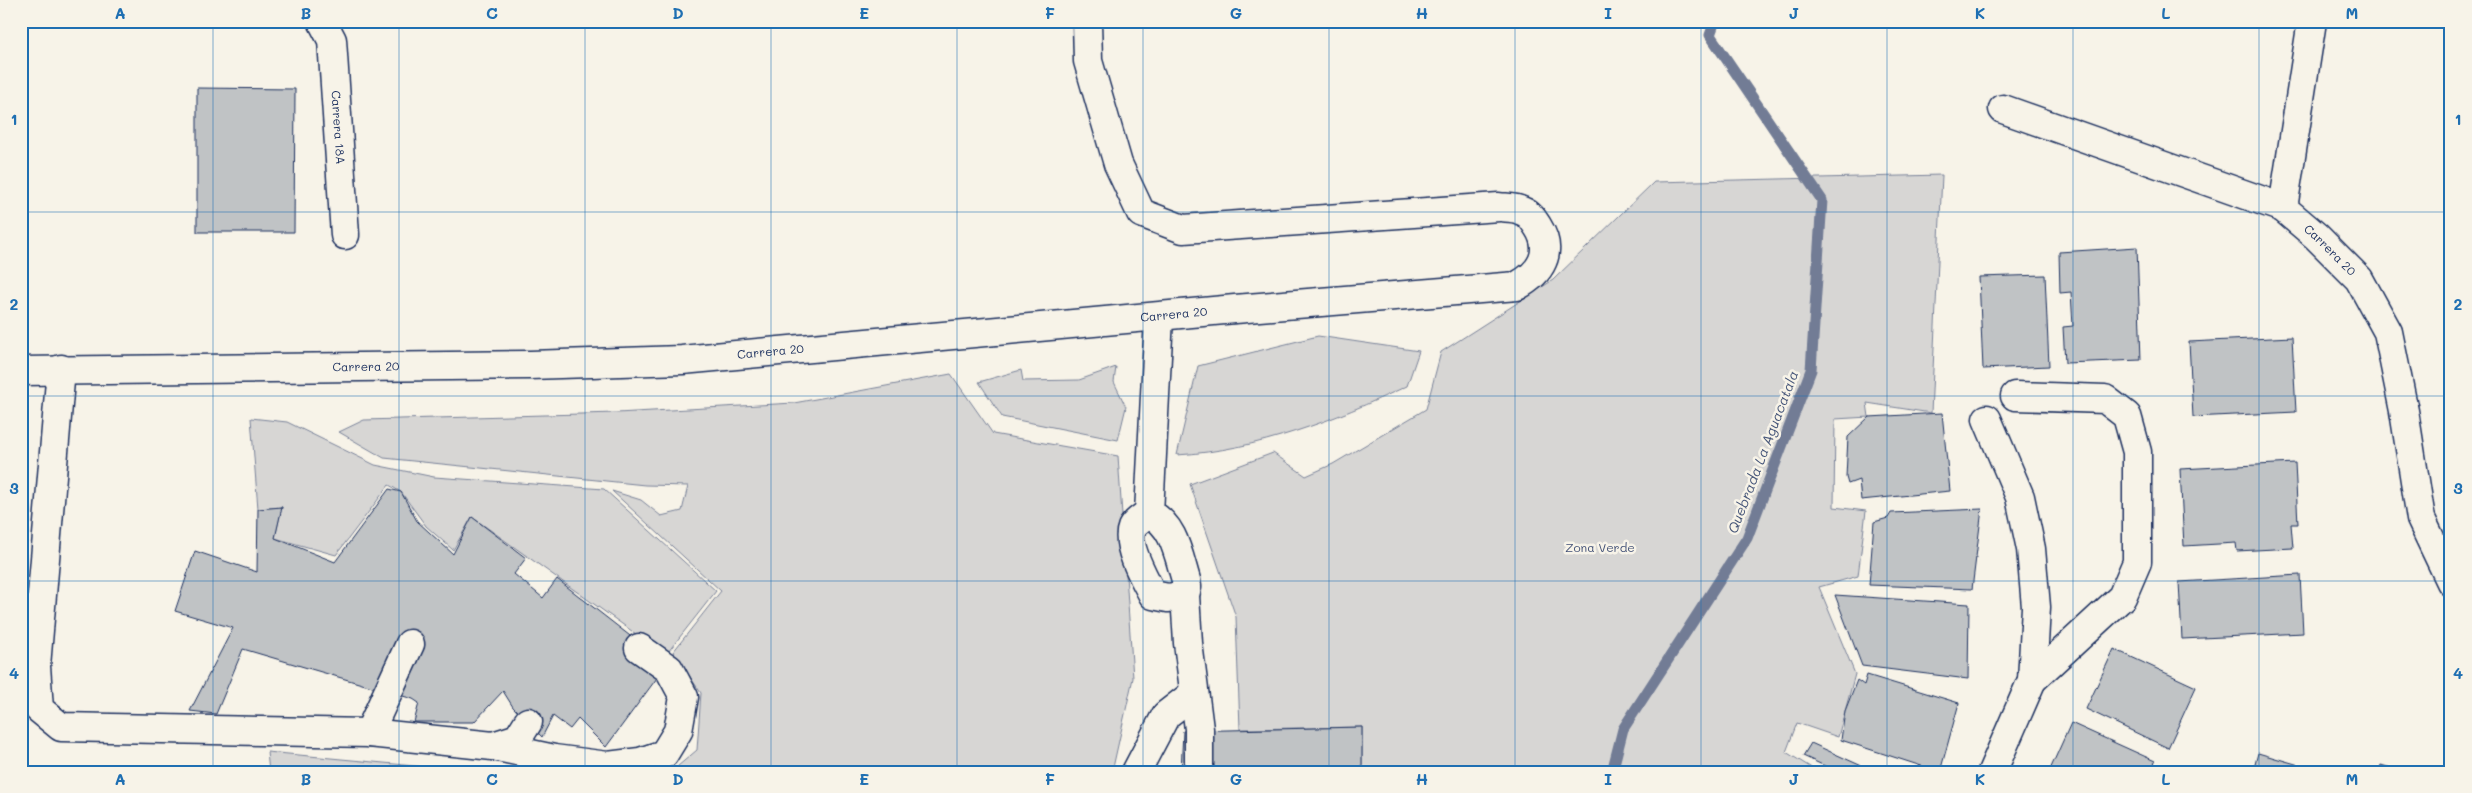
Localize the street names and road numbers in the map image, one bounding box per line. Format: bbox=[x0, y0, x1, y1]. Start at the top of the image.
street label: Carrera 18A bbox=[328, 90, 349, 165]
street label: Carrera 20 bbox=[2301, 220, 2360, 279]
street label: Carrera 20 bbox=[1140, 303, 1208, 325]
street label: Carrera 20 bbox=[736, 340, 805, 362]
street label: Carrera 20 bbox=[332, 358, 400, 374]

